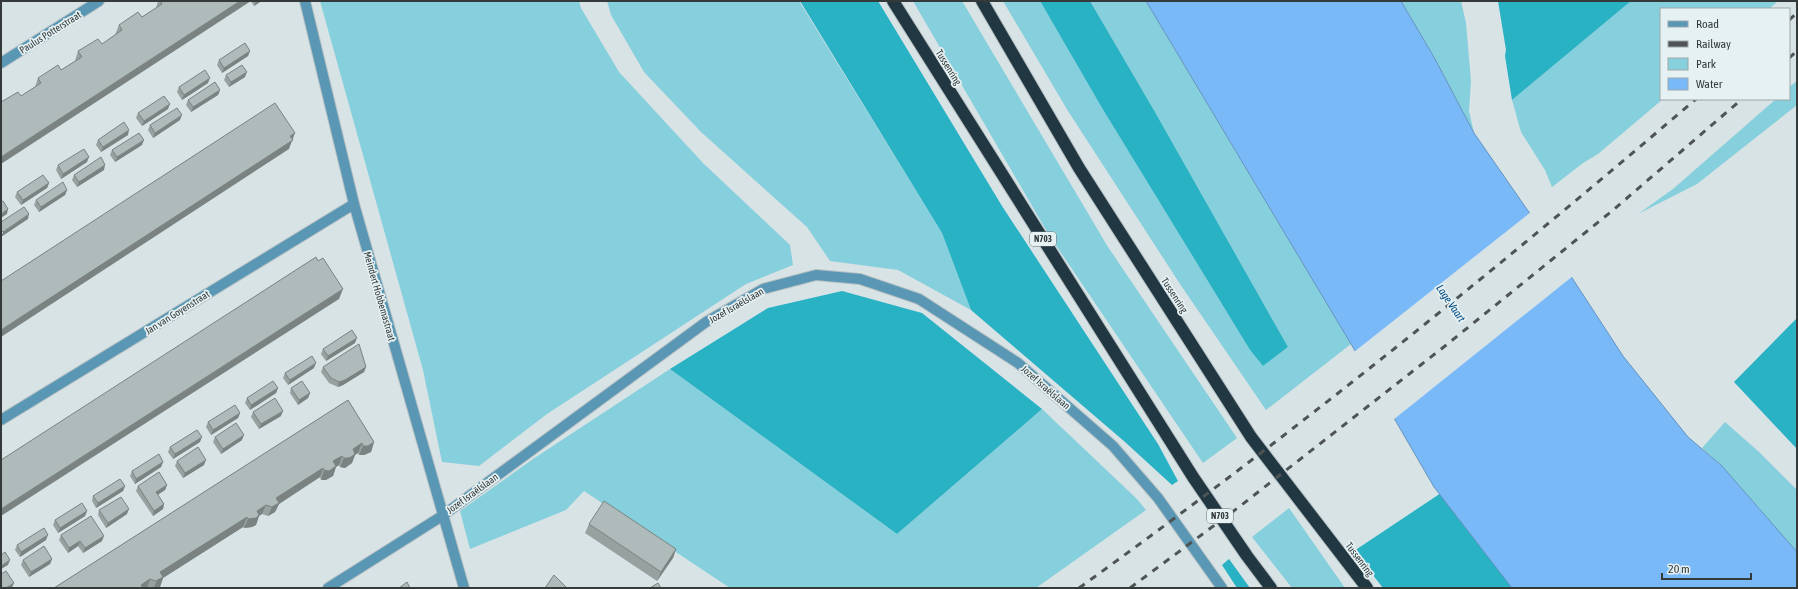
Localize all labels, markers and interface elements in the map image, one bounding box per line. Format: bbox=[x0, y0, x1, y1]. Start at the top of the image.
legend bbox=[1660, 8, 1790, 100]
street label: Paulus Potterstraat bbox=[17, 9, 83, 56]
text: Road bbox=[1696, 17, 1719, 31]
text: Railway bbox=[1696, 37, 1731, 51]
street label: Tussenring bbox=[933, 48, 964, 88]
text: Park bbox=[1696, 57, 1717, 71]
text: Water bbox=[1696, 77, 1723, 91]
road number: N703 bbox=[1030, 232, 1056, 246]
street label: Meindert Hobbemastraat bbox=[361, 250, 398, 342]
street label: Tussenring bbox=[1159, 276, 1190, 315]
water label: Lage Vaart bbox=[1434, 282, 1468, 325]
street label: Jozef Israëlslaan bbox=[707, 285, 766, 325]
street label: Jan van Goyenstraat bbox=[143, 288, 211, 337]
street label: Jozef Israëlslaan bbox=[1019, 363, 1072, 412]
street label: Jozef Israëlslaan bbox=[444, 471, 500, 516]
road number: N703 bbox=[1207, 509, 1233, 523]
street label: Tussenring bbox=[1343, 540, 1376, 579]
scale bar bbox=[1662, 555, 1751, 581]
text: 20 m bbox=[1668, 562, 1690, 576]

